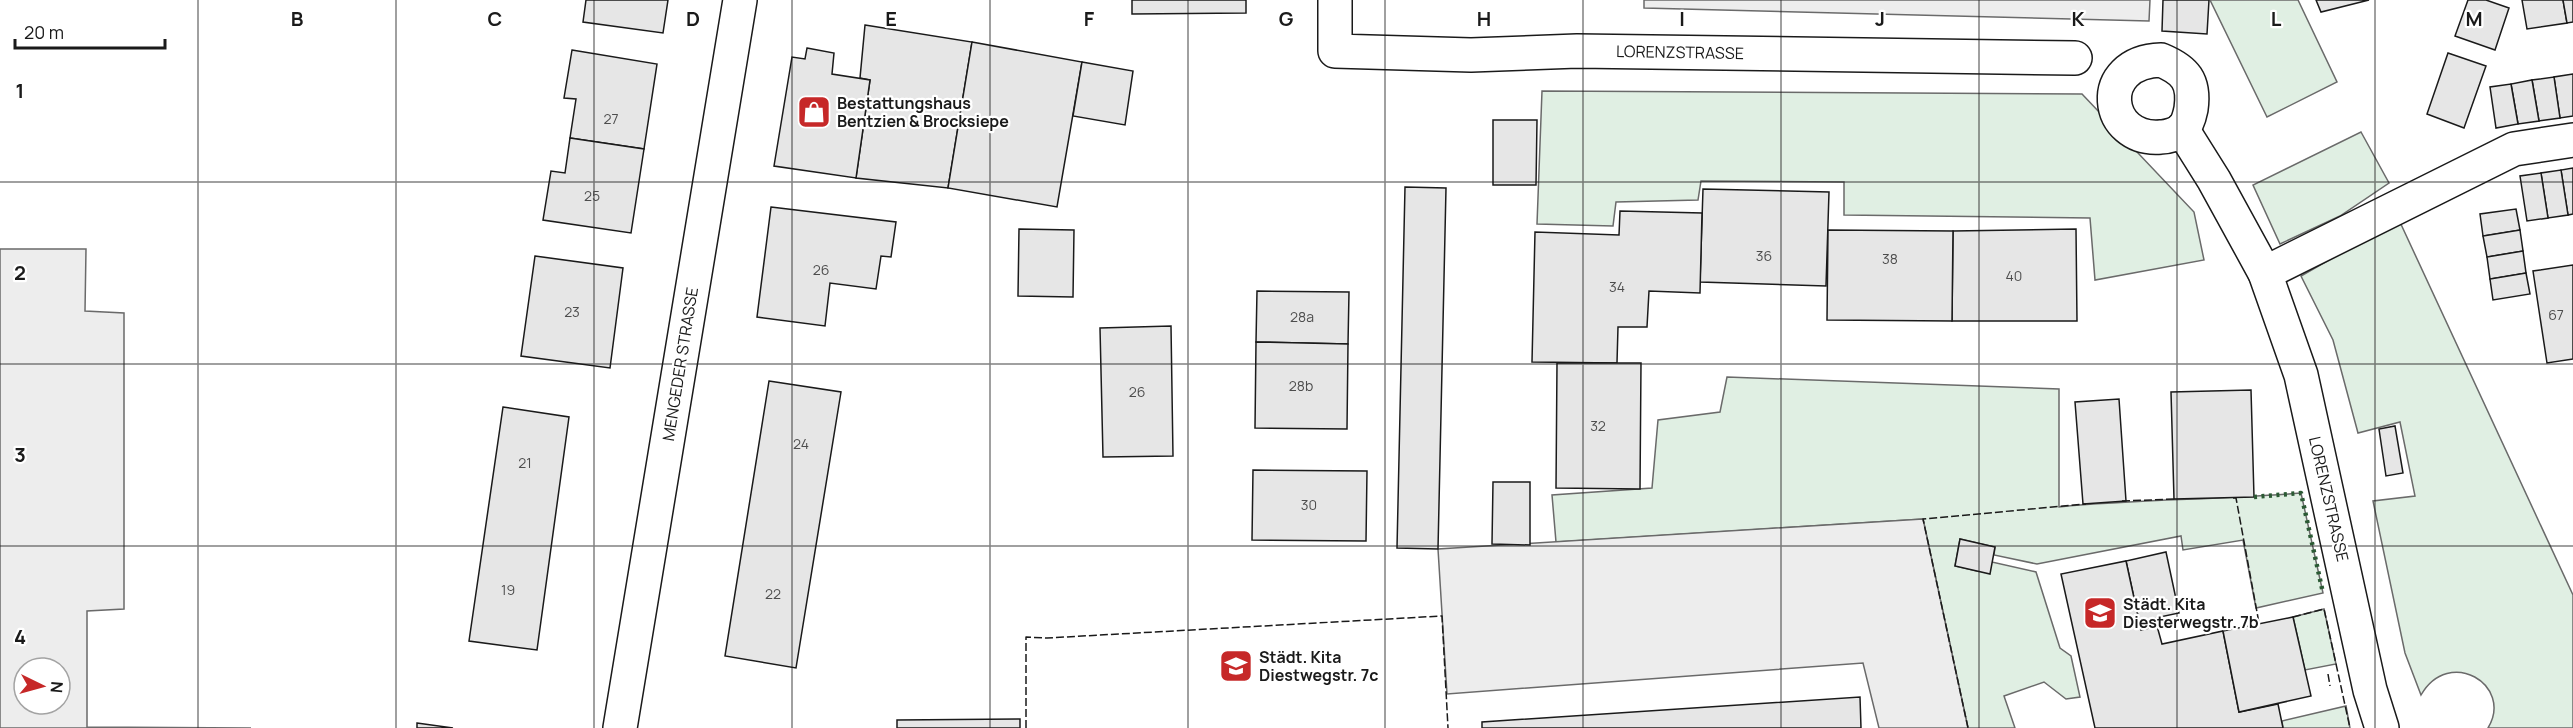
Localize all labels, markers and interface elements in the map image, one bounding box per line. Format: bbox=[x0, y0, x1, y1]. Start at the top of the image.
text: B bbox=[291, 5, 304, 32]
text: C bbox=[488, 5, 502, 32]
text: D bbox=[686, 5, 700, 32]
text: E bbox=[885, 5, 897, 32]
text: F bbox=[1084, 5, 1095, 32]
text: G bbox=[1279, 5, 1294, 32]
text: H bbox=[1477, 5, 1491, 32]
text: I bbox=[1679, 5, 1685, 32]
text: J bbox=[1875, 5, 1885, 32]
text: K bbox=[2072, 5, 2085, 32]
text: L bbox=[2271, 5, 2282, 32]
text: M bbox=[2465, 5, 2483, 32]
scale bar bbox=[15, 12, 165, 50]
text: 20 m bbox=[24, 20, 64, 44]
street label: LORENZSTRASSE bbox=[1616, 40, 1744, 64]
text: 1 bbox=[16, 77, 24, 104]
place label: Bestattungshaus Bentzien & Brocksiepe bbox=[837, 92, 1009, 132]
shop icon: Bestattungshaus Bentzien & Brocksiepe bbox=[796, 94, 832, 130]
house number: 27 bbox=[603, 109, 619, 128]
house number: 25 bbox=[584, 186, 600, 205]
house number: 36 bbox=[1756, 246, 1772, 265]
house number: 38 bbox=[1882, 249, 1898, 268]
text: 2 bbox=[14, 259, 26, 286]
house number: 26 bbox=[813, 260, 829, 279]
house number: 40 bbox=[2006, 266, 2022, 285]
house number: 34 bbox=[1609, 277, 1625, 296]
street label: MENGEDER STRASSE bbox=[657, 285, 703, 443]
house number: 23 bbox=[564, 302, 580, 321]
house number: 67 bbox=[2548, 305, 2564, 324]
house number: 28a bbox=[1290, 307, 1314, 326]
house number: 28b bbox=[1289, 376, 1313, 395]
house number: 26 bbox=[1129, 382, 1145, 401]
house number: 32 bbox=[1590, 416, 1606, 435]
house number: 24 bbox=[793, 434, 809, 453]
street label: LORENZSTRASSE bbox=[2304, 434, 2354, 564]
text: 3 bbox=[14, 441, 26, 468]
house number: 21 bbox=[518, 453, 532, 472]
house number: 30 bbox=[1301, 495, 1317, 514]
house number: 19 bbox=[501, 580, 515, 599]
house number: 22 bbox=[765, 584, 781, 603]
place label: Städt. Kita Diesterwegstr. 7b bbox=[2123, 593, 2259, 633]
school or university icon: Städt. Kita Diesterwegstr. 7b bbox=[2082, 595, 2118, 631]
text: 4 bbox=[14, 623, 26, 650]
place label: Städt. Kita Diestwegstr. 7c bbox=[1259, 646, 1378, 686]
school or university icon: Städt. Kita Diestwegstr. 7c bbox=[1218, 648, 1254, 684]
north arrow bbox=[12, 656, 72, 716]
text: N bbox=[45, 681, 68, 694]

